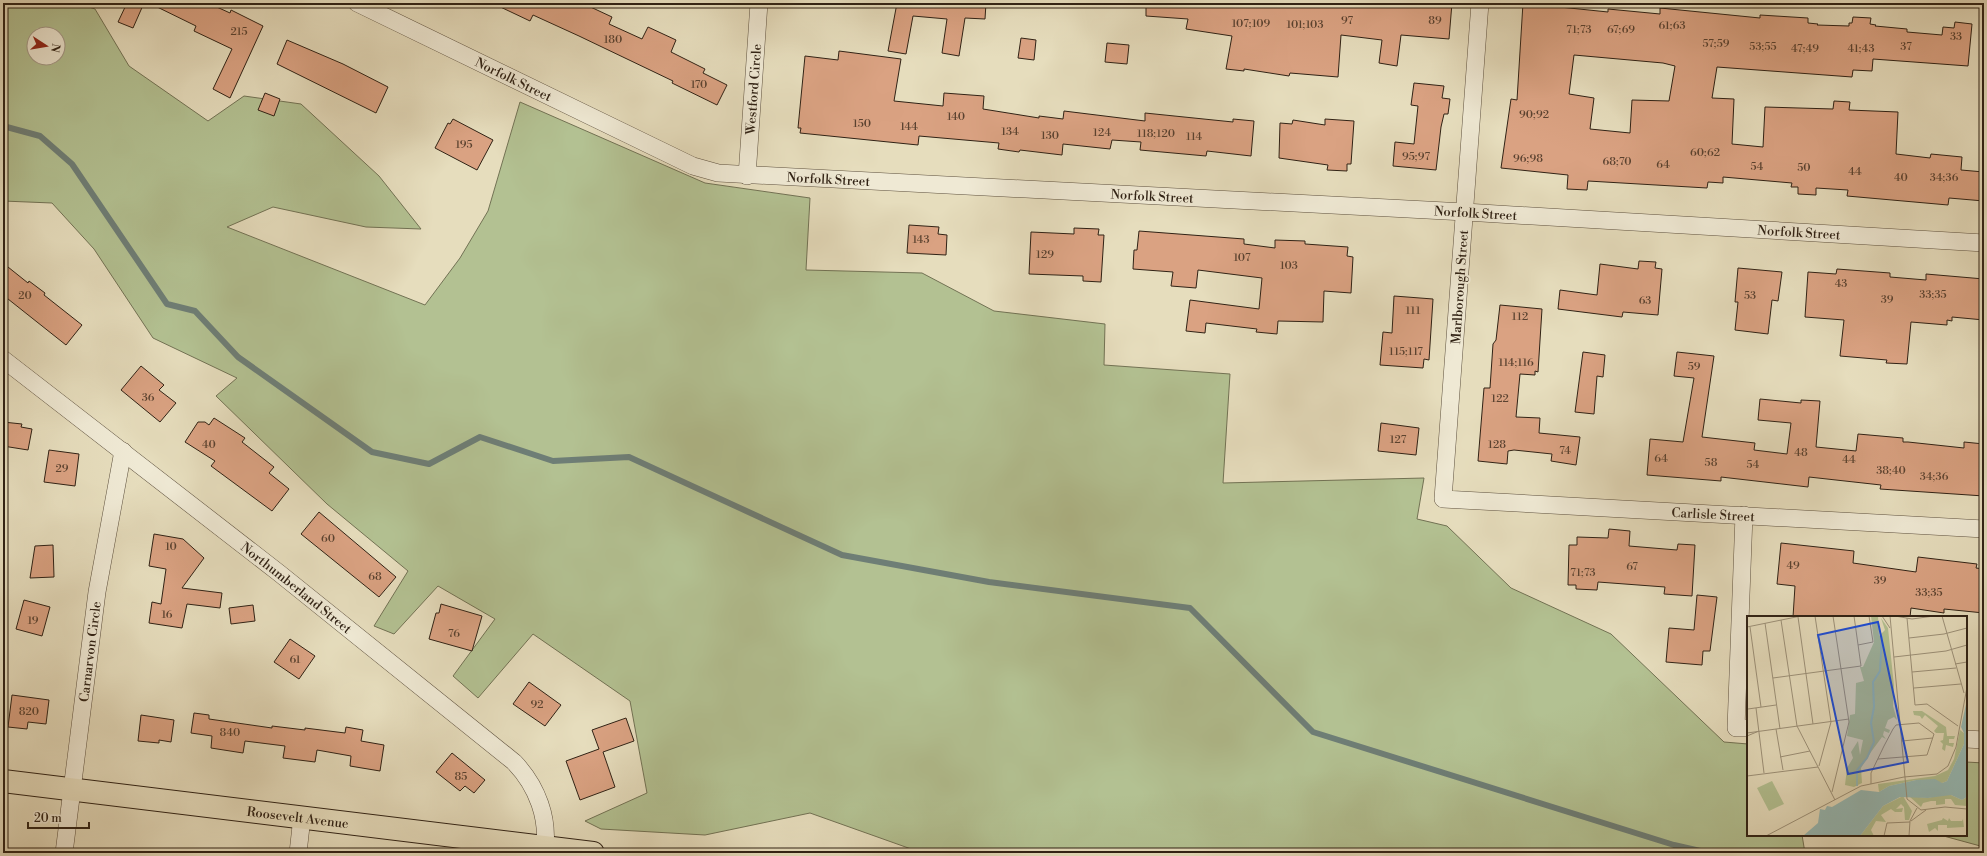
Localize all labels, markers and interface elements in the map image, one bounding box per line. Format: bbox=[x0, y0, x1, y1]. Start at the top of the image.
house number: 97 bbox=[1341, 14, 1354, 28]
house number: 89 bbox=[1428, 14, 1442, 28]
house number: 107;109 bbox=[1232, 17, 1271, 31]
house number: 101;103 bbox=[1287, 18, 1323, 32]
house number: 61;63 bbox=[1659, 19, 1685, 33]
house number: 71;73 bbox=[1566, 23, 1592, 37]
house number: 67;69 bbox=[1607, 23, 1635, 37]
house number: 215 bbox=[230, 25, 248, 39]
north arrow bbox=[26, 26, 66, 66]
house number: 33 bbox=[1950, 30, 1962, 44]
house number: 180 bbox=[604, 33, 622, 47]
house number: 57;59 bbox=[1702, 37, 1730, 51]
house number: 53;55 bbox=[1749, 40, 1777, 54]
house number: 37 bbox=[1900, 40, 1912, 54]
text: N bbox=[47, 42, 63, 54]
house number: 47;49 bbox=[1791, 42, 1819, 56]
house number: 41;43 bbox=[1848, 42, 1874, 56]
street label: Westford Circle bbox=[743, 43, 765, 136]
street label: Norfolk Street bbox=[472, 54, 554, 105]
house number: 170 bbox=[691, 78, 707, 92]
house number: 90;92 bbox=[1519, 108, 1549, 122]
house number: 140 bbox=[947, 110, 965, 124]
house number: 150 bbox=[853, 117, 871, 131]
house number: 144 bbox=[900, 120, 918, 134]
house number: 134 bbox=[1001, 125, 1019, 139]
house number: 124 bbox=[1093, 126, 1111, 140]
house number: 118;120 bbox=[1137, 127, 1175, 141]
house number: 130 bbox=[1041, 129, 1059, 143]
house number: 114 bbox=[1186, 130, 1202, 144]
house number: 195 bbox=[455, 138, 473, 152]
house number: 60;62 bbox=[1690, 146, 1720, 160]
house number: 95;97 bbox=[1402, 150, 1430, 164]
house number: 96;98 bbox=[1513, 152, 1543, 166]
house number: 68;70 bbox=[1602, 155, 1632, 169]
house number: 64 bbox=[1656, 158, 1670, 172]
house number: 54 bbox=[1751, 160, 1764, 174]
house number: 50 bbox=[1797, 161, 1811, 175]
house number: 44 bbox=[1848, 165, 1862, 179]
street label: Norfolk Street bbox=[786, 170, 871, 190]
house number: 40 bbox=[1894, 171, 1908, 185]
house number: 34;36 bbox=[1930, 171, 1959, 185]
street label: Norfolk Street bbox=[1110, 186, 1194, 207]
street label: Norfolk Street bbox=[1434, 203, 1518, 224]
street label: Norfolk Street bbox=[1757, 222, 1841, 243]
street label: Marlborough Street bbox=[1448, 229, 1472, 345]
house number: 143 bbox=[913, 233, 929, 247]
house number: 129 bbox=[1036, 248, 1054, 262]
house number: 107 bbox=[1233, 251, 1251, 265]
house number: 103 bbox=[1280, 259, 1298, 273]
house number: 43 bbox=[1835, 277, 1847, 291]
house number: 33;35 bbox=[1919, 288, 1947, 302]
house number: 20 bbox=[18, 289, 32, 303]
house number: 53 bbox=[1744, 289, 1756, 303]
house number: 39 bbox=[1881, 293, 1894, 307]
house number: 63 bbox=[1639, 294, 1651, 308]
house number: 111 bbox=[1406, 304, 1421, 318]
house number: 112 bbox=[1512, 310, 1528, 324]
house number: 115;117 bbox=[1389, 345, 1423, 359]
house number: 114;116 bbox=[1498, 356, 1534, 370]
house number: 59 bbox=[1688, 360, 1701, 374]
house number: 36 bbox=[142, 391, 155, 405]
house number: 122 bbox=[1491, 392, 1509, 406]
house number: 127 bbox=[1390, 433, 1407, 447]
house number: 40 bbox=[202, 438, 216, 452]
house number: 128 bbox=[1488, 438, 1506, 452]
house number: 74 bbox=[1559, 444, 1571, 458]
house number: 48 bbox=[1794, 446, 1808, 460]
house number: 64 bbox=[1654, 452, 1668, 466]
house number: 44 bbox=[1842, 453, 1856, 467]
house number: 58 bbox=[1705, 456, 1718, 470]
house number: 54 bbox=[1747, 458, 1760, 472]
house number: 29 bbox=[56, 462, 69, 476]
house number: 38;40 bbox=[1876, 464, 1906, 478]
house number: 34;36 bbox=[1920, 470, 1949, 484]
street label: Carlisle Street bbox=[1671, 505, 1756, 525]
house number: 60 bbox=[321, 532, 335, 546]
street label: Northumberland Street bbox=[237, 539, 355, 638]
house number: 10 bbox=[165, 540, 177, 554]
house number: 49 bbox=[1786, 559, 1800, 573]
house number: 67 bbox=[1626, 560, 1638, 574]
house number: 71;73 bbox=[1570, 566, 1596, 580]
house number: 68 bbox=[368, 570, 382, 584]
house number: 39 bbox=[1874, 574, 1887, 588]
house number: 33;35 bbox=[1915, 586, 1943, 600]
street label: Carnarvon Circle bbox=[76, 600, 105, 703]
house number: 16 bbox=[161, 608, 173, 622]
house number: 19 bbox=[27, 614, 39, 628]
inset map bbox=[1747, 616, 1967, 836]
house number: 76 bbox=[448, 627, 460, 641]
house number: 61 bbox=[289, 653, 301, 667]
house number: 92 bbox=[531, 698, 543, 712]
house number: 820 bbox=[19, 705, 39, 719]
house number: 840 bbox=[220, 726, 240, 740]
house number: 85 bbox=[455, 770, 467, 784]
scale bar bbox=[28, 804, 89, 830]
street label: Roosevelt Avenue bbox=[246, 804, 350, 832]
text: 20 m bbox=[34, 811, 62, 826]

